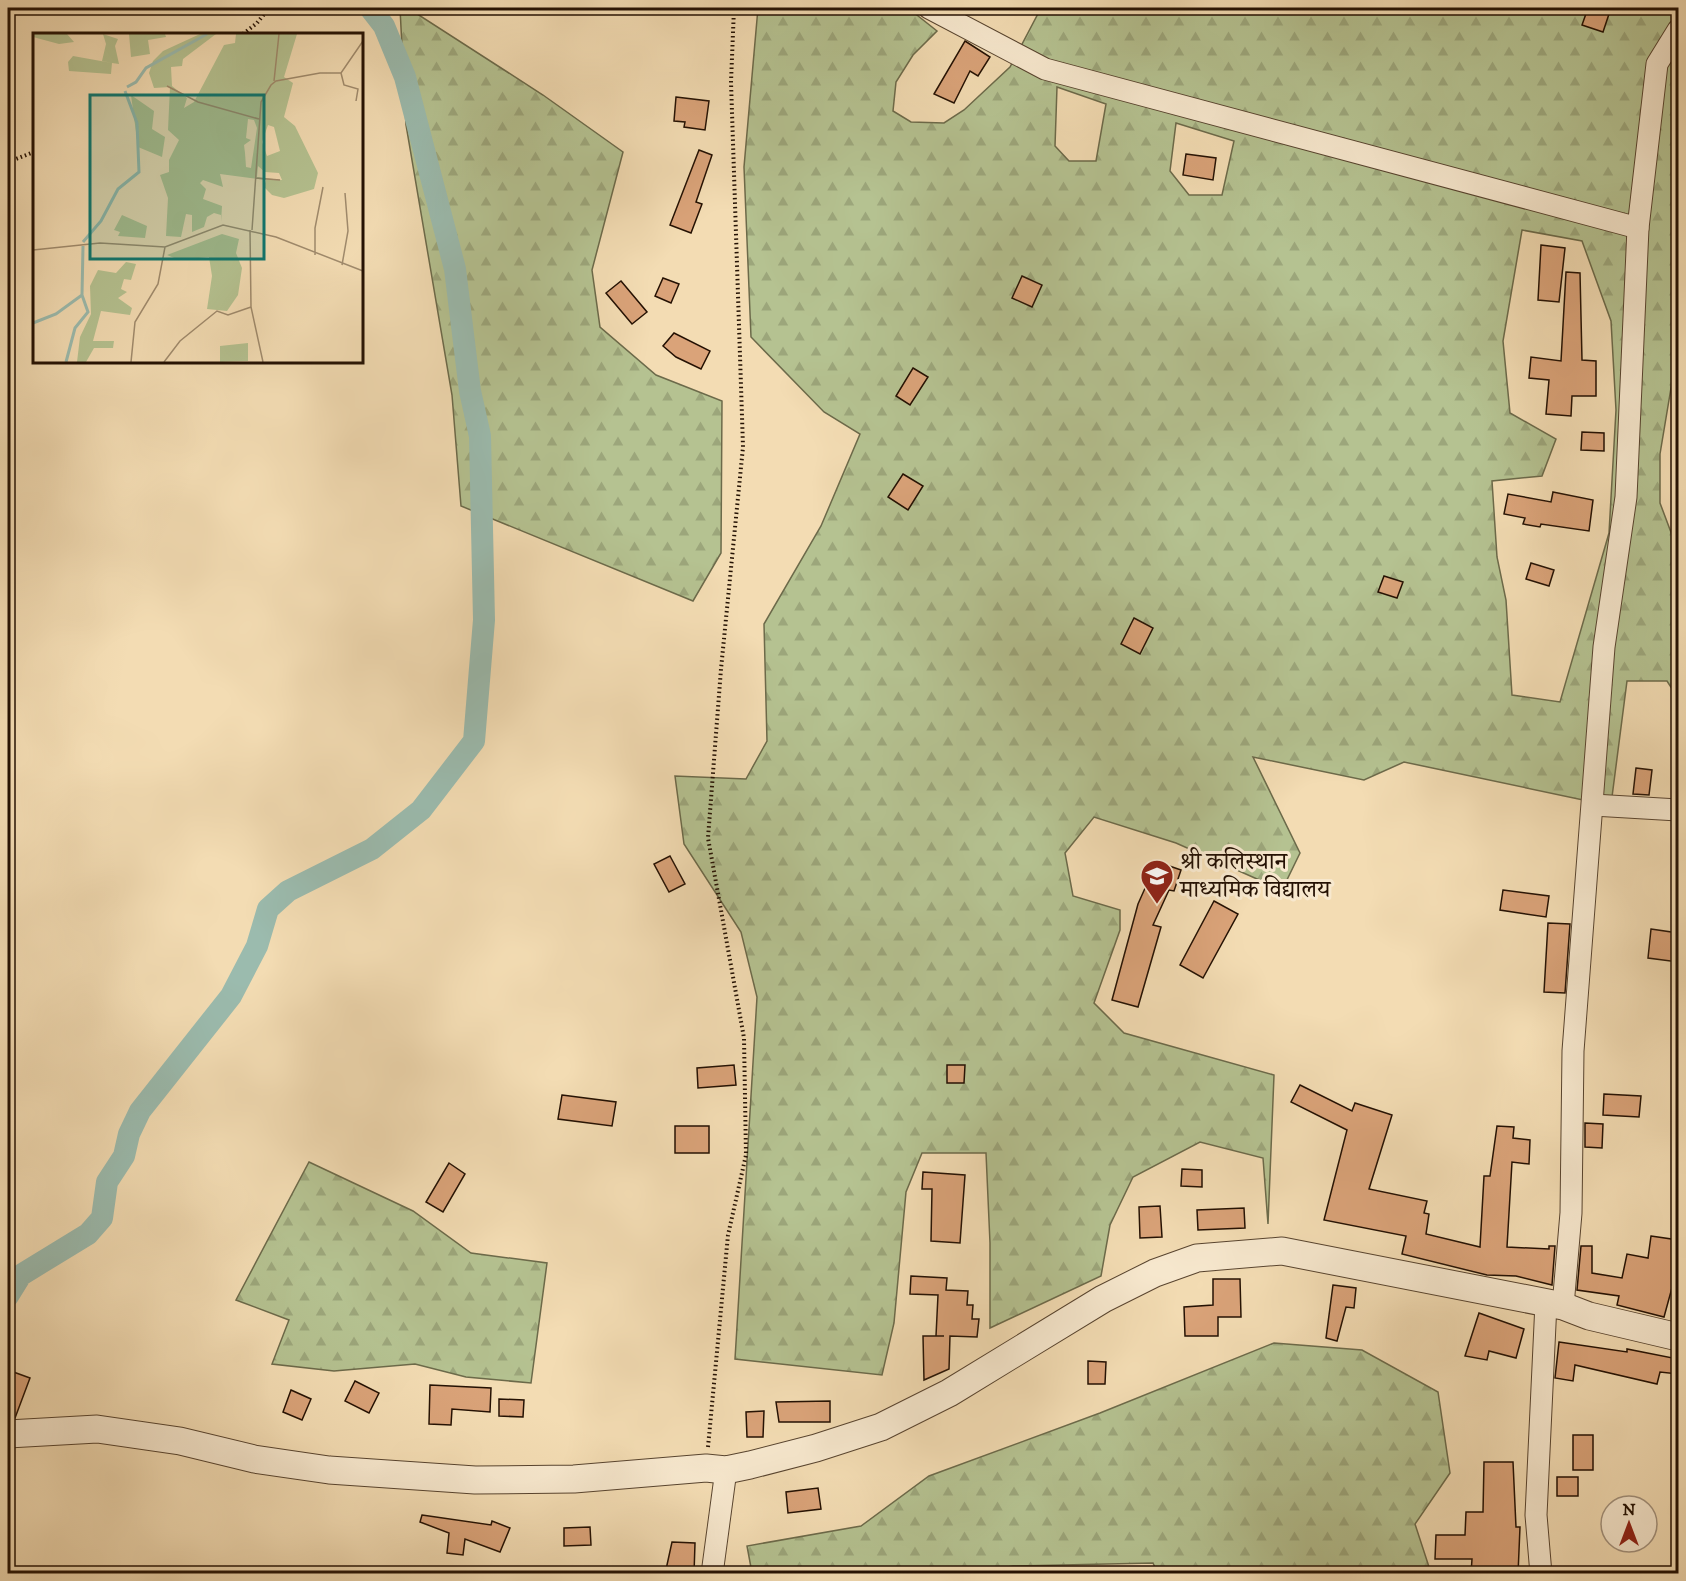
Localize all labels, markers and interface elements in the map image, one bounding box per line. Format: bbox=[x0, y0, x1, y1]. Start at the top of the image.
inset map bbox=[33, 33, 363, 363]
place label: श्री कलिस्थान माध्यमिक विद्यालय bbox=[1179, 847, 1332, 905]
school or university icon: श्री कलिस्थान माध्यमिक विद्यालय bbox=[1139, 858, 1175, 905]
north arrow bbox=[1599, 1494, 1659, 1554]
text: N bbox=[1622, 1500, 1636, 1520]

